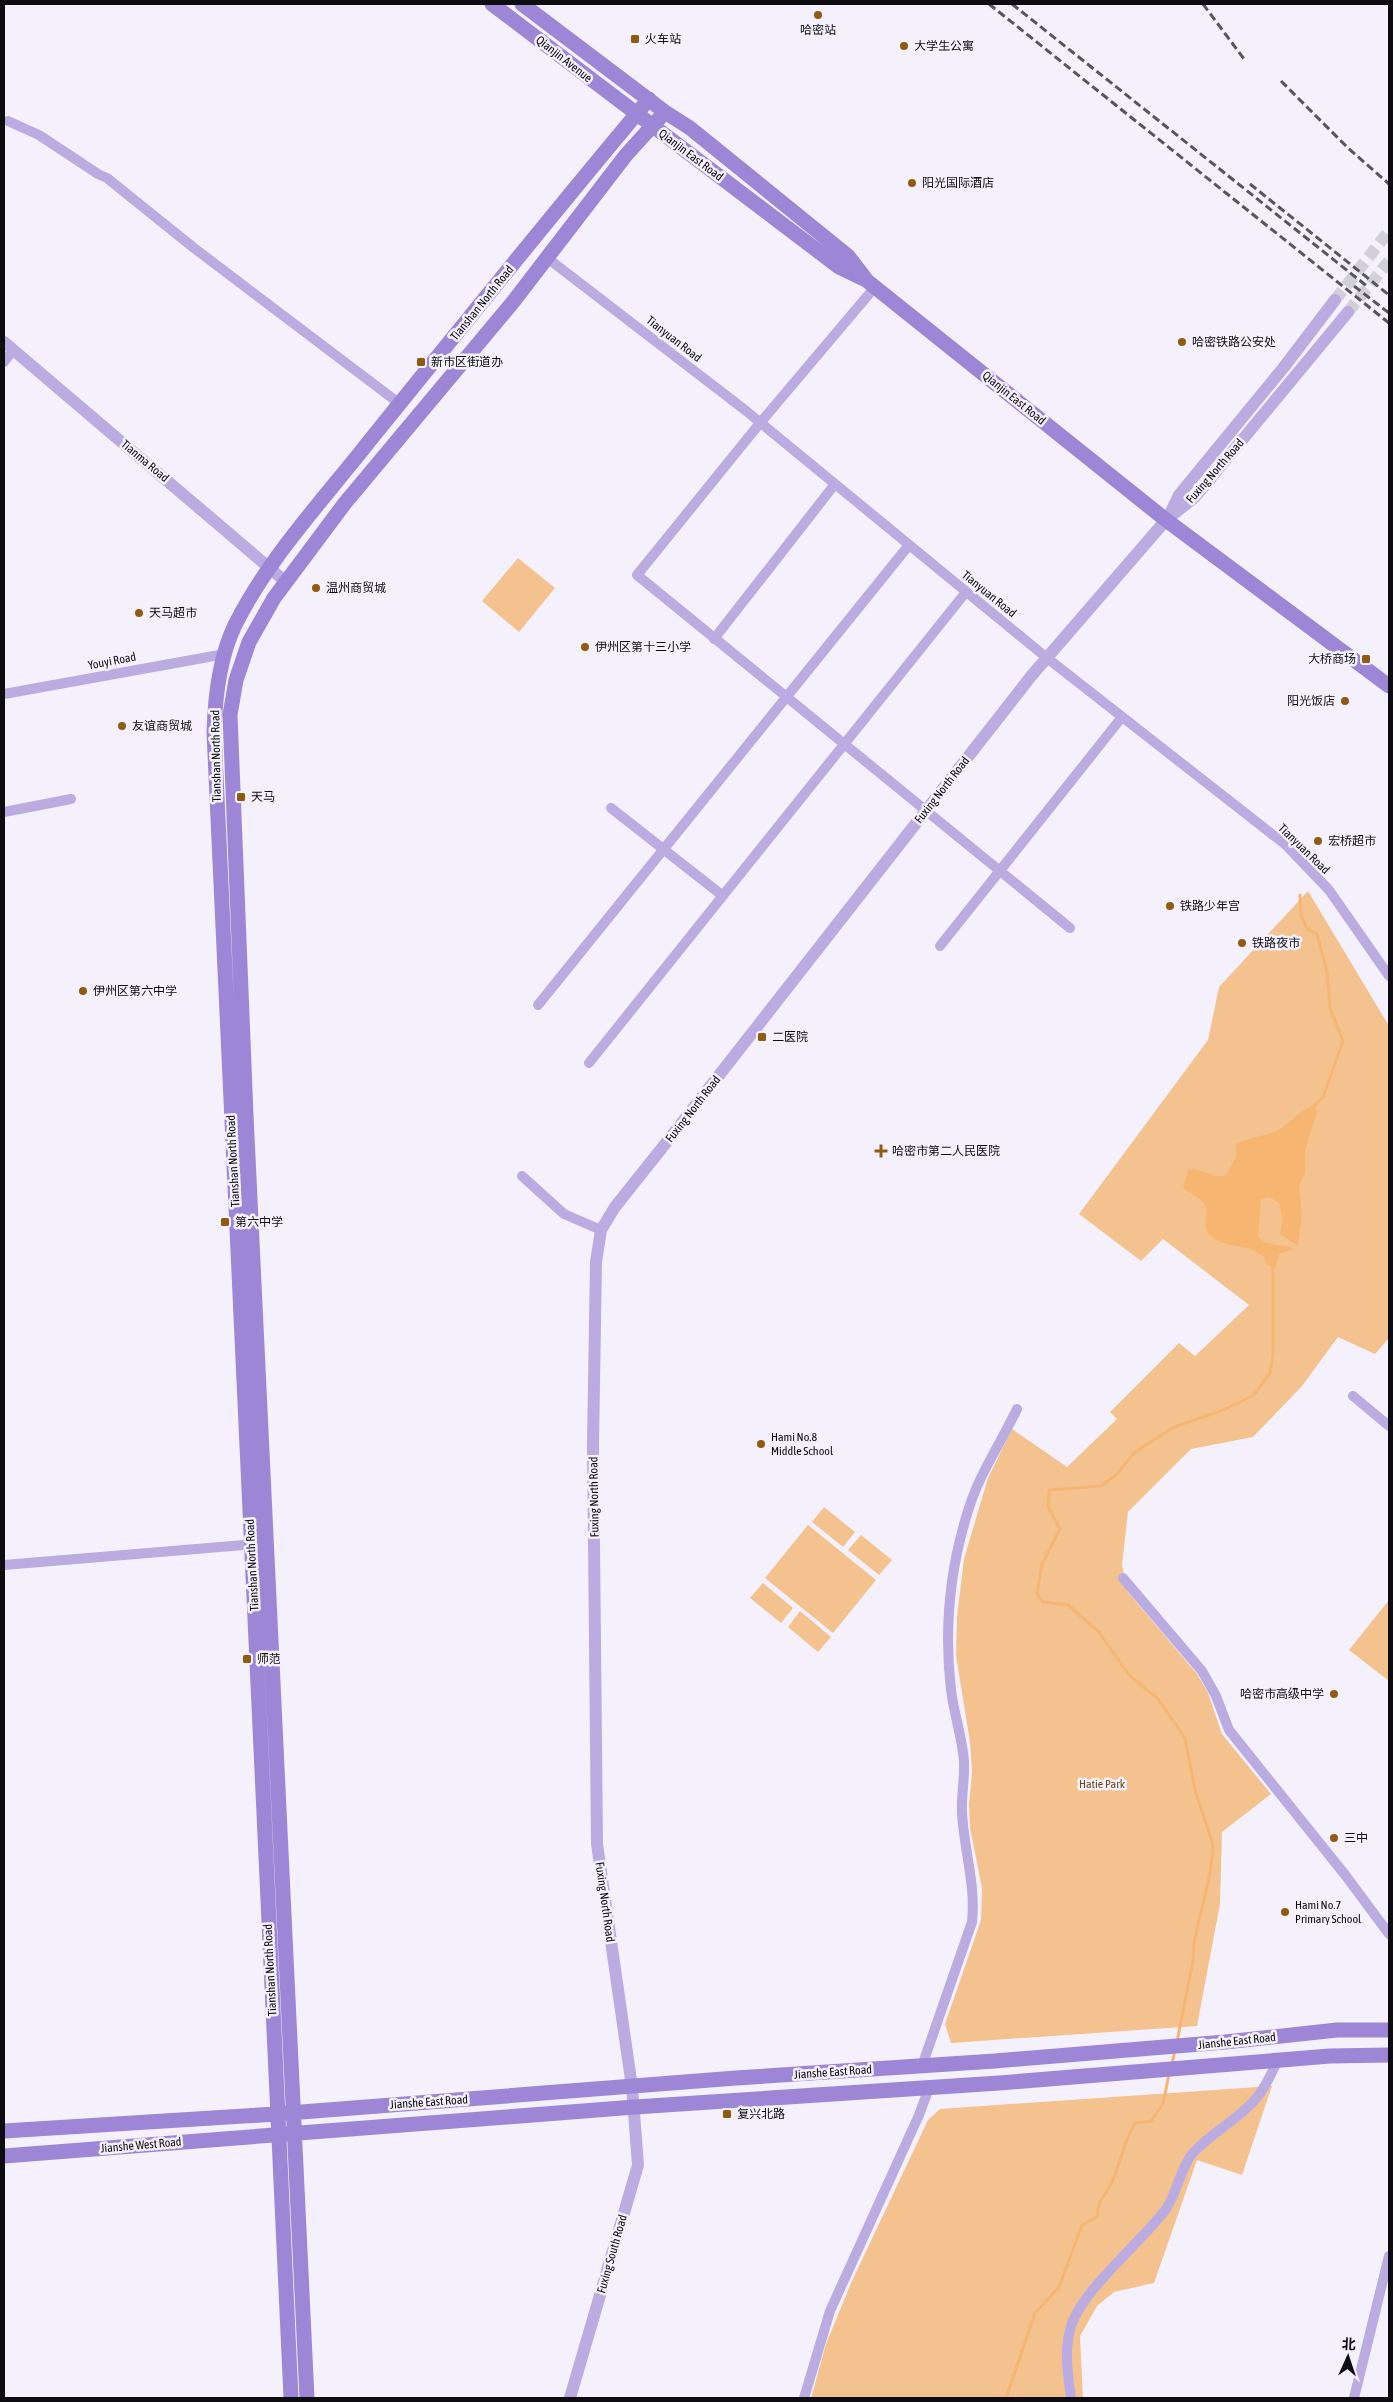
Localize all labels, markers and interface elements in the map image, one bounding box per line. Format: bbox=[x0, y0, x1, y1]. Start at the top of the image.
marker: 哈密站 bbox=[812, 9, 824, 21]
place label: 哈密站 bbox=[800, 23, 836, 37]
place label: 火车站 bbox=[645, 32, 681, 46]
street label: Qianjin Avenue bbox=[533, 33, 595, 85]
marker: 火车站 bbox=[629, 33, 641, 45]
place label: 大学生公寓 bbox=[914, 39, 974, 53]
marker: 大学生公寓 bbox=[898, 40, 910, 52]
street label: Qianjin East Road bbox=[656, 126, 726, 184]
place label: 阳光国际酒店 bbox=[922, 176, 994, 190]
marker: 阳光国际酒店 bbox=[906, 177, 918, 189]
street label: Tianshan North Road bbox=[448, 263, 516, 343]
street label: Tianyuan Road bbox=[644, 313, 704, 365]
place label: 哈密铁路公安处 bbox=[1192, 335, 1276, 349]
marker: 哈密铁路公安处 bbox=[1176, 336, 1188, 348]
place label: 新市区街道办 bbox=[431, 355, 503, 369]
marker: 新市区街道办 bbox=[415, 356, 427, 368]
street label: Qianjin East Road bbox=[980, 368, 1048, 428]
street label: Fuxing North Road bbox=[1183, 436, 1247, 506]
street label: Tianma Road bbox=[118, 437, 172, 485]
street label: Tianyuan Road bbox=[959, 568, 1019, 620]
place label: 温州商贸城 bbox=[326, 581, 386, 595]
marker: 温州商贸城 bbox=[310, 582, 322, 594]
place label: 天马超市 bbox=[149, 606, 197, 620]
marker: 天马超市 bbox=[133, 607, 145, 619]
place label: 伊州区第十三小学 bbox=[595, 640, 691, 654]
marker: 伊州区第十三小学 bbox=[579, 641, 591, 653]
street label: Youyi Road bbox=[87, 650, 137, 672]
place label: 大桥商场 bbox=[1308, 652, 1356, 666]
marker: 大桥商场 bbox=[1360, 653, 1372, 665]
place label: 阳光饭店 bbox=[1287, 694, 1335, 708]
marker: 阳光饭店 bbox=[1339, 695, 1351, 707]
street label: Tianshan North Road bbox=[208, 710, 224, 802]
place label: 友谊商贸城 bbox=[132, 719, 192, 733]
marker: 友谊商贸城 bbox=[116, 720, 128, 732]
street label: Fuxing North Road bbox=[912, 754, 972, 826]
place label: 天马 bbox=[251, 790, 275, 804]
marker: 天马 bbox=[235, 791, 247, 803]
street label: Tianyuan Road bbox=[1275, 821, 1333, 877]
place label: 宏桥超市 bbox=[1328, 834, 1376, 848]
marker: 宏桥超市 bbox=[1312, 835, 1324, 847]
place label: 铁路少年宫 bbox=[1180, 899, 1240, 913]
marker: 铁路少年宫 bbox=[1164, 900, 1176, 912]
place label: 铁路夜市 bbox=[1252, 936, 1300, 950]
marker: 铁路夜市 bbox=[1236, 937, 1248, 949]
place label: 伊州区第六中学 bbox=[93, 984, 177, 998]
marker: 伊州区第六中学 bbox=[77, 985, 89, 997]
place label: 二医院 bbox=[772, 1030, 808, 1044]
marker: 二医院 bbox=[756, 1031, 768, 1043]
street label: Fuxing North Road bbox=[663, 1073, 723, 1145]
street label: Tianshan North Road bbox=[224, 1115, 242, 1207]
marker: 哈密市第二人民医院 bbox=[874, 1144, 888, 1158]
place label: 哈密市第二人民医院 bbox=[892, 1144, 1000, 1158]
place label: 第六中学 bbox=[235, 1215, 283, 1229]
marker: 第六中学 bbox=[219, 1216, 231, 1228]
place label: Hami No.8 Middle School bbox=[771, 1430, 834, 1458]
marker: Hami No.8 Middle School bbox=[755, 1438, 767, 1450]
street label: Fuxing North Road bbox=[586, 1457, 602, 1537]
street label: Tianshan North Road bbox=[243, 1519, 261, 1611]
place label: 师范 bbox=[257, 1652, 281, 1666]
marker: 师范 bbox=[241, 1653, 253, 1665]
place label: 哈密市高级中学 bbox=[1240, 1687, 1324, 1701]
marker: 哈密市高级中学 bbox=[1328, 1688, 1340, 1700]
park label: Hatie Park bbox=[1079, 1777, 1126, 1791]
place label: 三中 bbox=[1344, 1831, 1368, 1845]
marker: 三中 bbox=[1328, 1832, 1340, 1844]
street label: Fuxing North Road bbox=[592, 1861, 618, 1943]
place label: Hami No.7 Primary School bbox=[1295, 1898, 1362, 1926]
marker: Hami No.7 Primary School bbox=[1279, 1906, 1291, 1918]
street label: Tianshan North Road bbox=[261, 1924, 279, 2016]
street label: Jianshe East Road bbox=[1197, 2030, 1277, 2052]
street label: Jianshe East Road bbox=[794, 2062, 872, 2082]
street label: Jianshe East Road bbox=[390, 2092, 468, 2112]
place label: 复兴北路 bbox=[737, 2107, 785, 2121]
marker: 复兴北路 bbox=[721, 2108, 733, 2120]
street label: Jianshe West Road bbox=[100, 2134, 182, 2156]
street label: Fuxing South Road bbox=[594, 2213, 630, 2295]
north arrow bbox=[1323, 2332, 1373, 2382]
text: 北 bbox=[1341, 2336, 1356, 2352]

